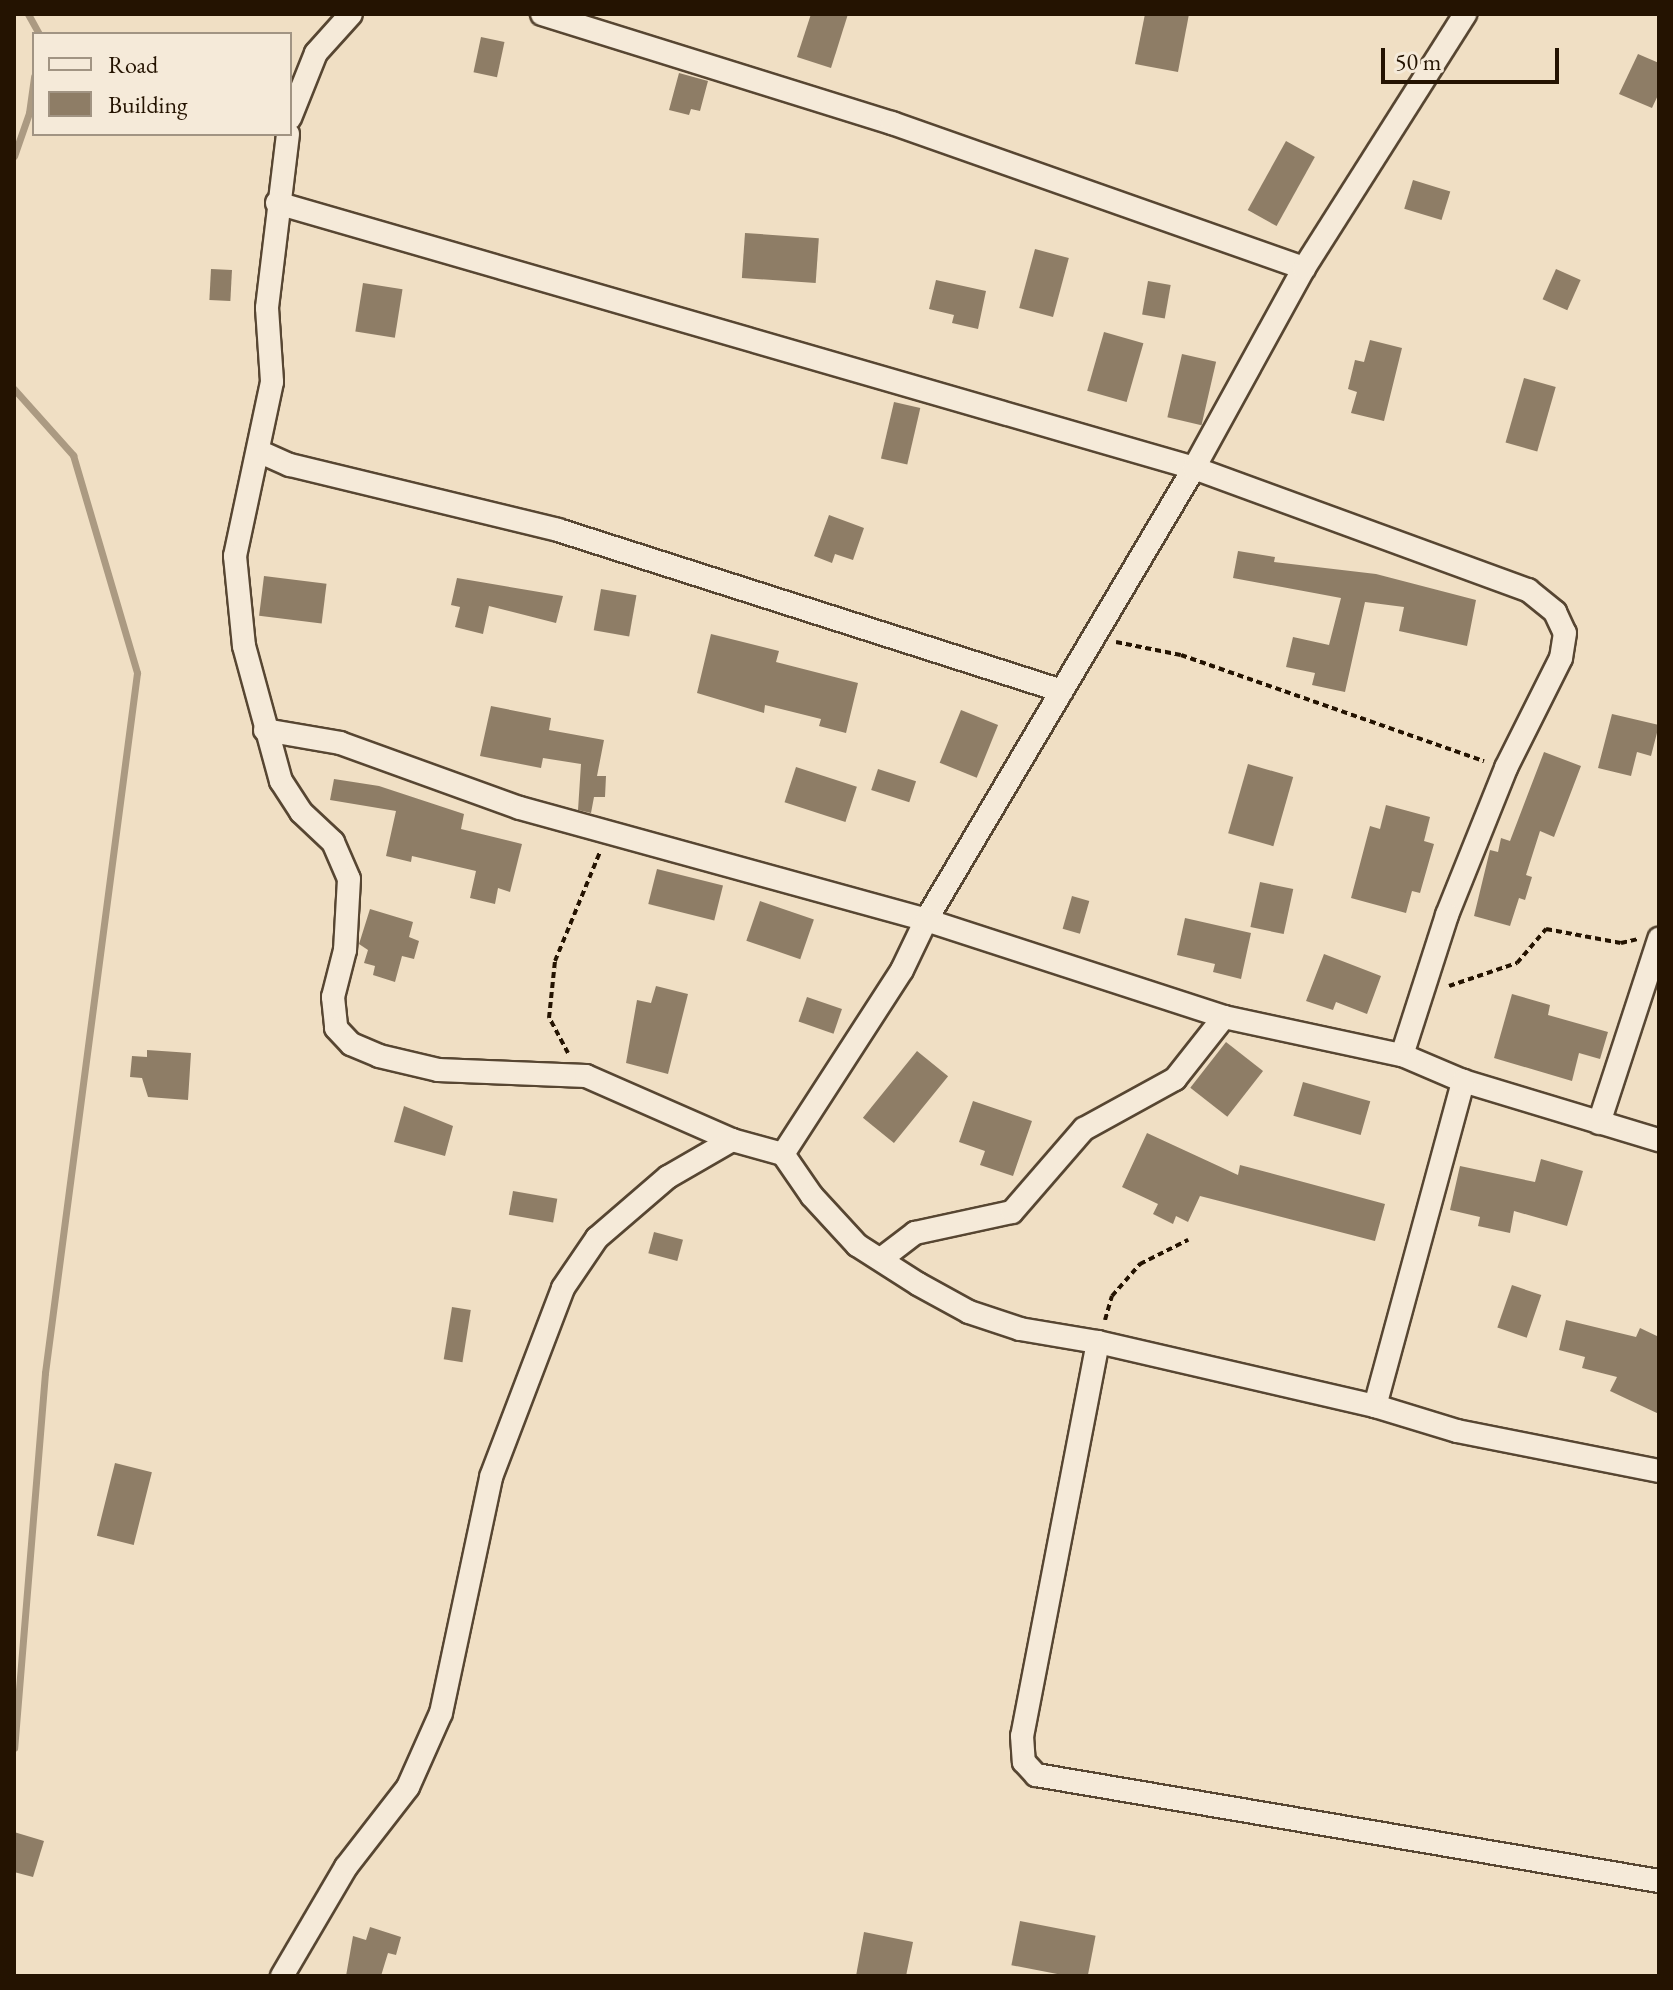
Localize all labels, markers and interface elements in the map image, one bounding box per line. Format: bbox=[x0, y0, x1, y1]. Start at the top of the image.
legend bbox=[32, 32, 292, 136]
scale bar bbox=[1385, 32, 1563, 82]
text: 50 m bbox=[1395, 46, 1442, 77]
text: Road bbox=[108, 49, 158, 80]
text: Building bbox=[108, 89, 188, 120]

